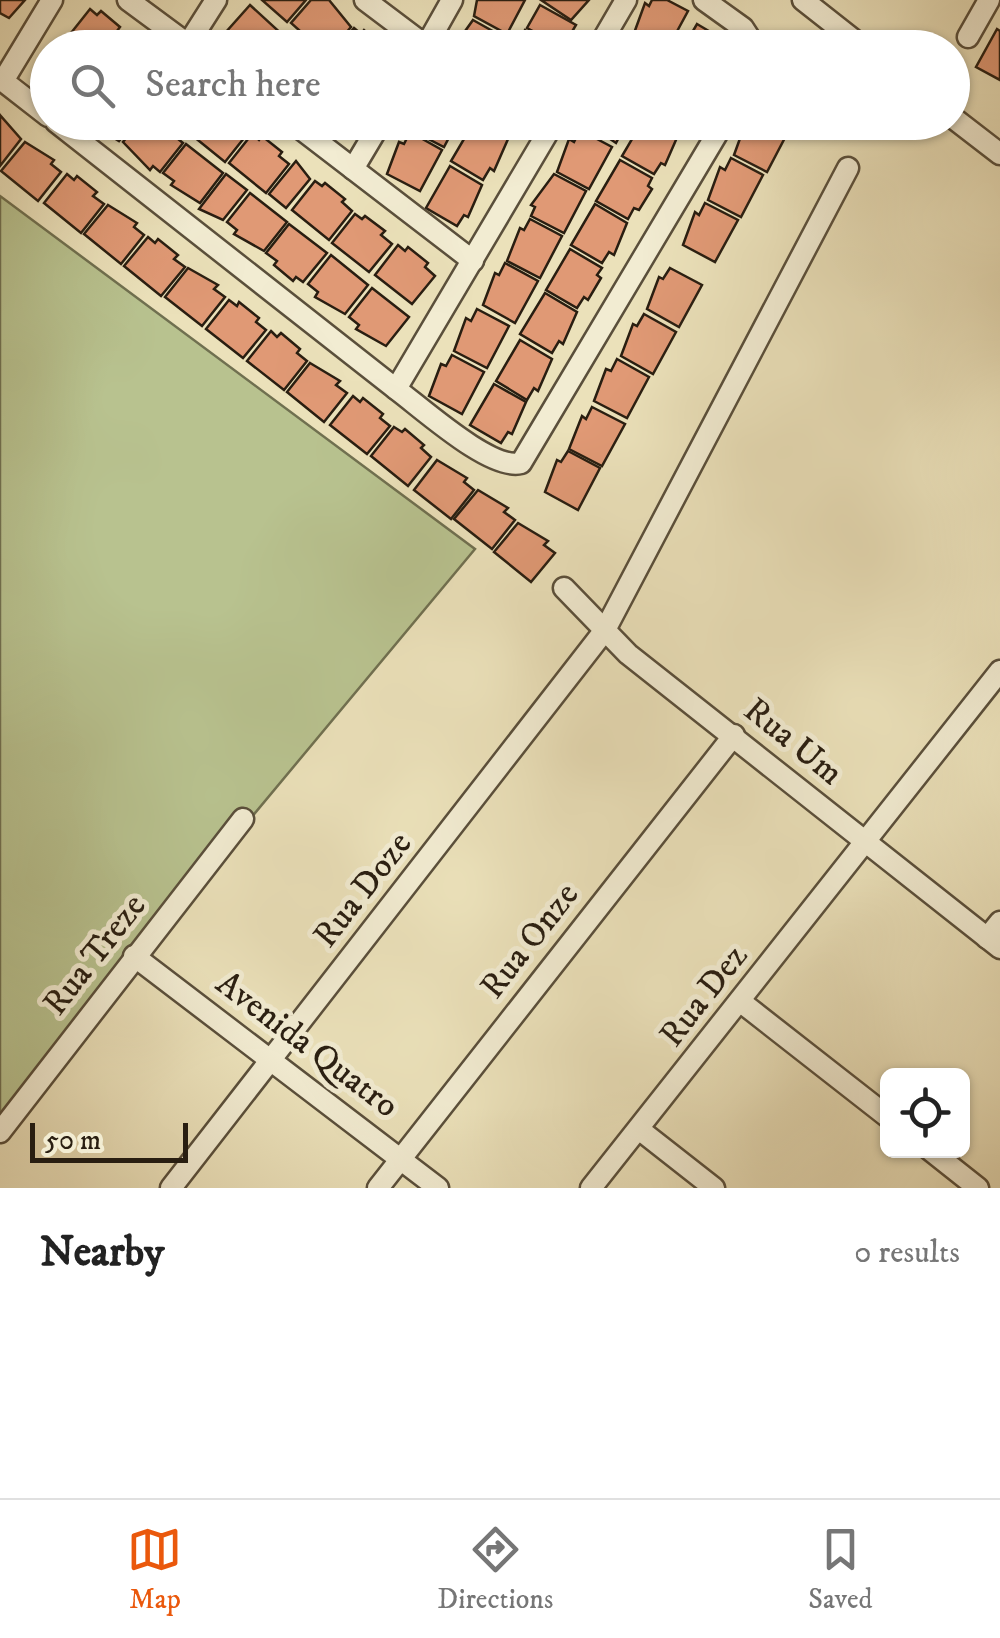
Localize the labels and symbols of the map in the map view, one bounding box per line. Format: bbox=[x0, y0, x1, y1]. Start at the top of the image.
street label: Rua Um bbox=[734, 689, 852, 795]
street label: Rua Doze bbox=[304, 823, 422, 957]
street label: Rua Onze bbox=[471, 874, 589, 1008]
street label: Rua Treze bbox=[34, 885, 156, 1025]
street label: Rua Dez bbox=[650, 936, 758, 1056]
street label: Avenida Quatro bbox=[207, 962, 407, 1128]
scale bar bbox=[30, 1118, 188, 1162]

